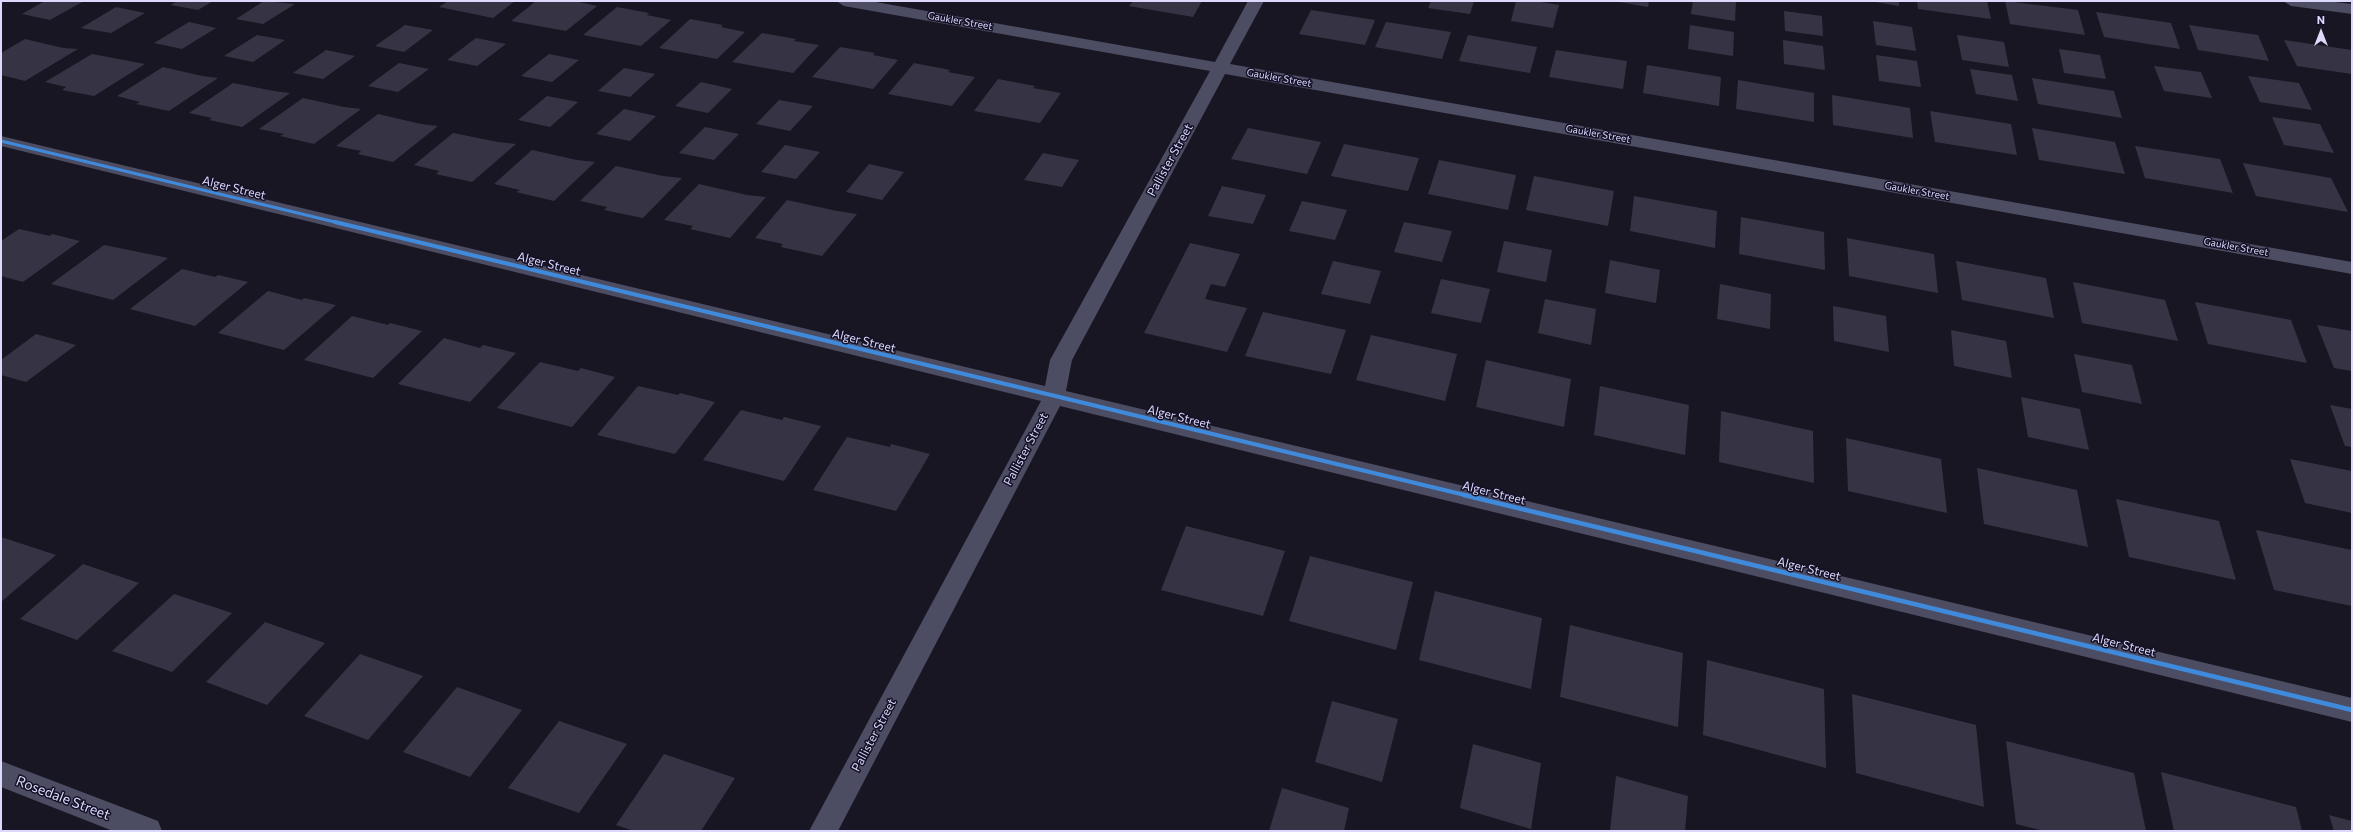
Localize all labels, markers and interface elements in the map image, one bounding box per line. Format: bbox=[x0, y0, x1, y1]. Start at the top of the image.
street label: Gaukler Street bbox=[927, 9, 993, 33]
north arrow bbox=[2301, 12, 2341, 52]
text: N bbox=[2317, 13, 2325, 26]
street label: Gaukler Street bbox=[1246, 66, 1312, 90]
street label: Pallister Street bbox=[1144, 121, 1196, 199]
street label: Gaukler Street bbox=[1565, 122, 1631, 146]
street label: Alger Street bbox=[201, 173, 267, 203]
street label: Gaukler Street bbox=[1884, 179, 1950, 203]
street label: Gaukler Street bbox=[2203, 235, 2269, 259]
street label: Alger Street bbox=[516, 249, 582, 279]
street label: Alger Street bbox=[831, 326, 897, 356]
street label: Alger Street bbox=[1146, 402, 1212, 432]
street label: Pallister Street bbox=[1001, 410, 1051, 488]
street label: Alger Street bbox=[1461, 478, 1527, 508]
street label: Alger Street bbox=[1776, 554, 1842, 584]
street label: Alger Street bbox=[2091, 630, 2157, 660]
street label: Pallister Street bbox=[849, 696, 899, 774]
street label: Rosedale Street bbox=[14, 772, 112, 824]

